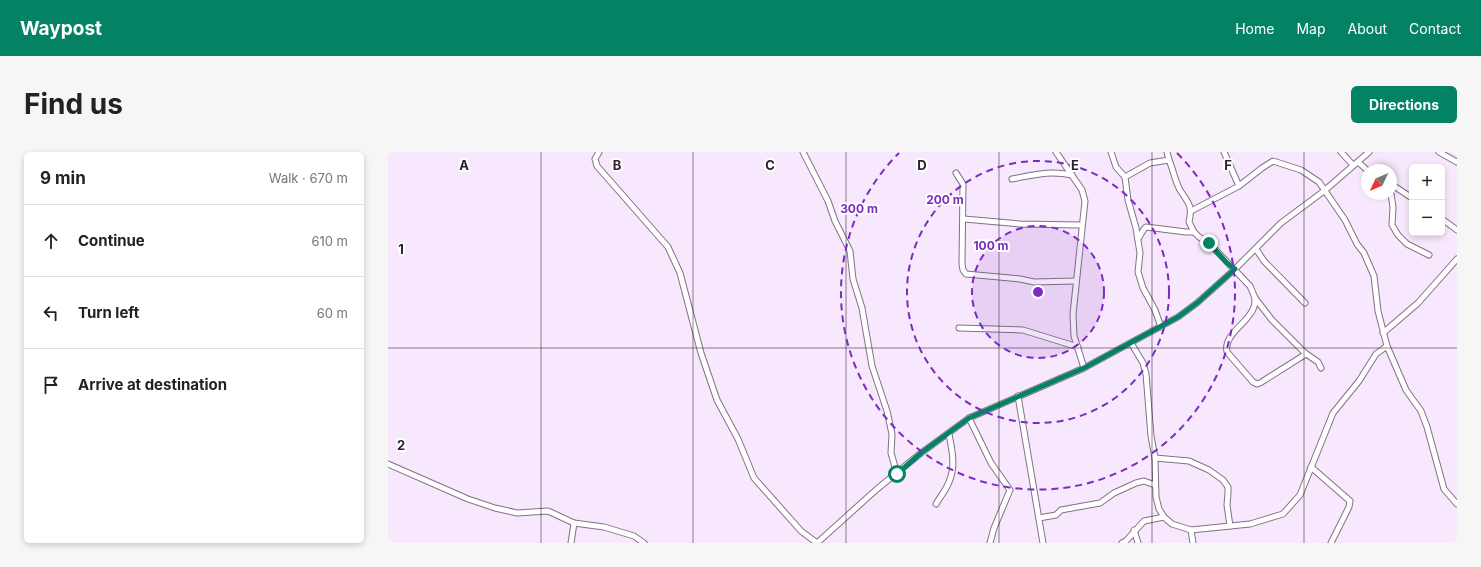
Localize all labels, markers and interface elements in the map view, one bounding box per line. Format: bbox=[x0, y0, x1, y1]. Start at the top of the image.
text: Waypost bbox=[20, 17, 102, 40]
text: Home bbox=[1235, 20, 1274, 37]
text: Map bbox=[1296, 20, 1326, 37]
text: About bbox=[1348, 20, 1387, 37]
text: Contact bbox=[1409, 20, 1461, 37]
button: Directions bbox=[1351, 86, 1457, 123]
text: Find us bbox=[24, 87, 123, 121]
text: A bbox=[459, 157, 469, 173]
text: B bbox=[613, 157, 622, 173]
text: C bbox=[765, 157, 775, 173]
text: D bbox=[917, 157, 927, 173]
text: E bbox=[1071, 157, 1079, 173]
text: F bbox=[1224, 157, 1232, 173]
north arrow bbox=[1361, 164, 1397, 200]
map controls bbox=[1409, 164, 1445, 236]
button: + bbox=[1409, 164, 1445, 200]
text: 9 min bbox=[40, 168, 86, 188]
text: Walk · 670 m bbox=[269, 170, 348, 186]
text: 200 m bbox=[926, 192, 964, 207]
button: − bbox=[1409, 200, 1445, 236]
text: 300 m bbox=[840, 201, 878, 216]
icon: ahead bbox=[40, 230, 62, 252]
text: Continue bbox=[78, 231, 145, 250]
text: 610 m bbox=[311, 233, 348, 249]
route end bbox=[1200, 234, 1218, 252]
text: 100 m bbox=[973, 238, 1009, 253]
text: 1 bbox=[398, 241, 404, 257]
centre of rings bbox=[1031, 285, 1045, 299]
icon: left bbox=[40, 302, 62, 324]
text: Turn left bbox=[78, 303, 139, 322]
text: 60 m bbox=[317, 305, 348, 321]
icon: arrive bbox=[40, 374, 62, 396]
text: Arrive at destination bbox=[78, 375, 227, 394]
text: 2 bbox=[397, 437, 405, 453]
route start bbox=[888, 465, 906, 483]

